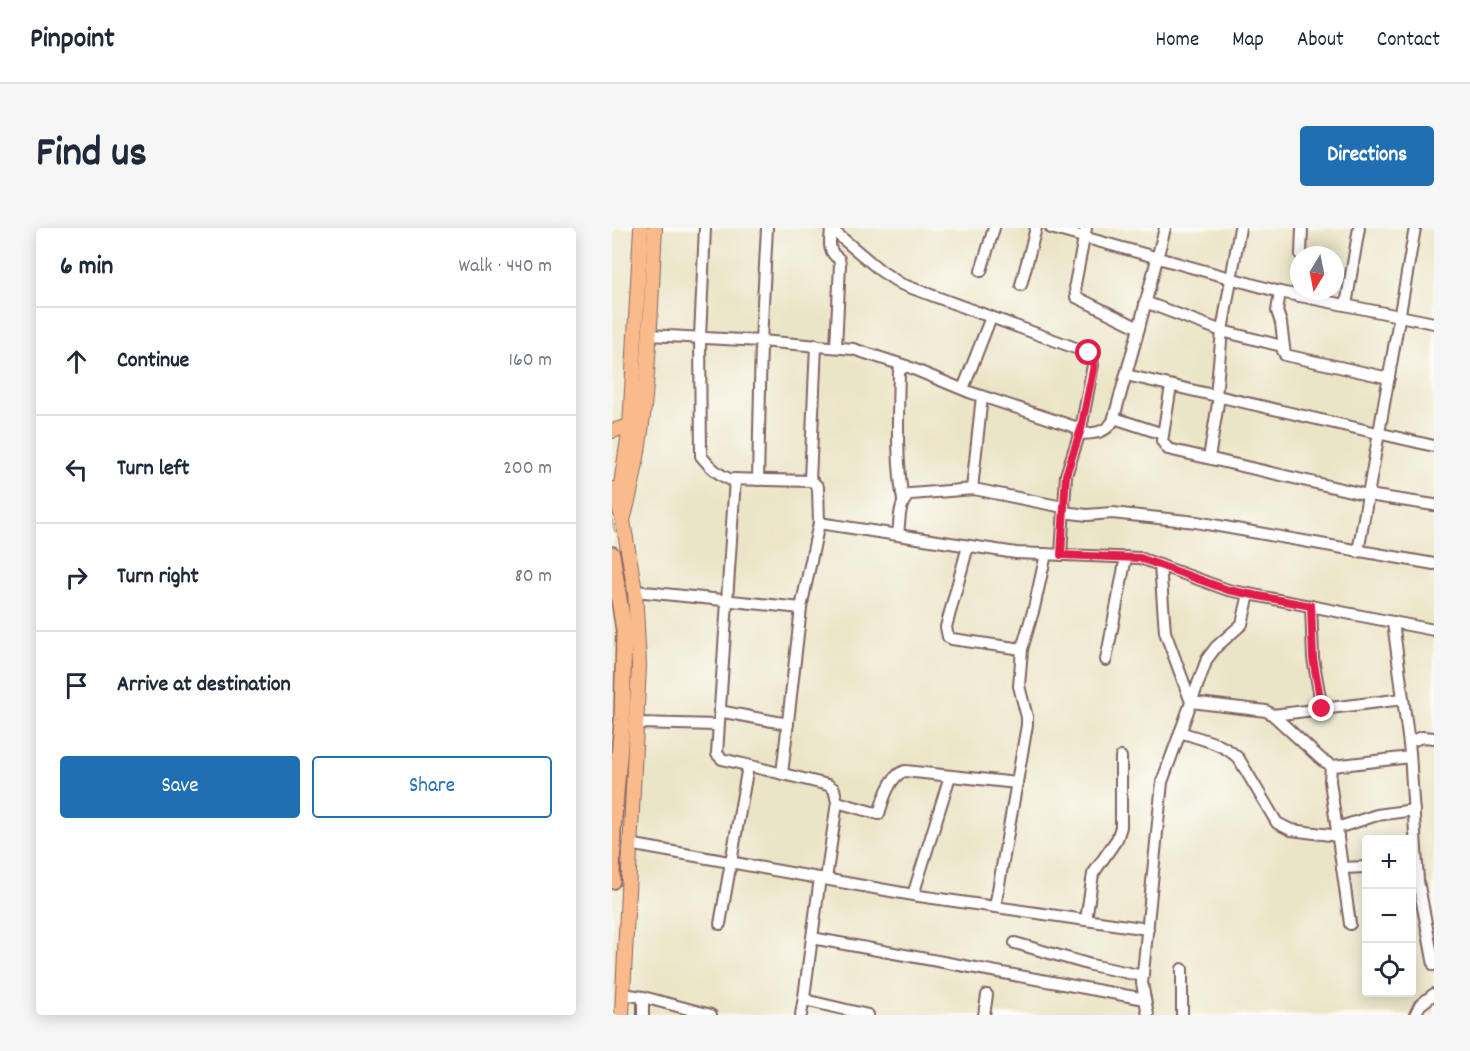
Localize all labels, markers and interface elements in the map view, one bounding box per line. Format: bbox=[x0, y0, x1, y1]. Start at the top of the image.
text: Pinpoint bbox=[30, 21, 115, 61]
text: Home bbox=[1155, 26, 1199, 56]
text: Map bbox=[1232, 26, 1264, 56]
text: About bbox=[1297, 26, 1344, 56]
text: Contact bbox=[1377, 26, 1440, 56]
text: Find us bbox=[36, 126, 147, 186]
button: Directions bbox=[1300, 126, 1434, 186]
north arrow bbox=[1290, 246, 1344, 300]
text: 6 min bbox=[60, 249, 113, 286]
text: Walk · 440 m bbox=[459, 253, 552, 281]
route start bbox=[1075, 339, 1101, 365]
icon: ahead bbox=[60, 345, 93, 378]
text: Continue bbox=[117, 346, 189, 377]
text: 160 m bbox=[509, 347, 552, 375]
icon: left bbox=[60, 453, 93, 486]
text: Turn left bbox=[117, 454, 189, 485]
text: 200 m bbox=[503, 455, 552, 483]
icon: right bbox=[60, 561, 93, 594]
text: Turn right bbox=[117, 562, 199, 593]
text: 80 m bbox=[515, 563, 552, 591]
icon: arrive bbox=[60, 669, 93, 702]
text: Arrive at destination bbox=[117, 670, 291, 701]
route end bbox=[1308, 695, 1334, 721]
button: Save bbox=[60, 756, 300, 818]
button: Share bbox=[312, 756, 552, 818]
map controls bbox=[1362, 835, 1416, 997]
button: + bbox=[1362, 835, 1416, 889]
button: − bbox=[1362, 889, 1416, 943]
button: locate bbox=[1362, 943, 1416, 997]

